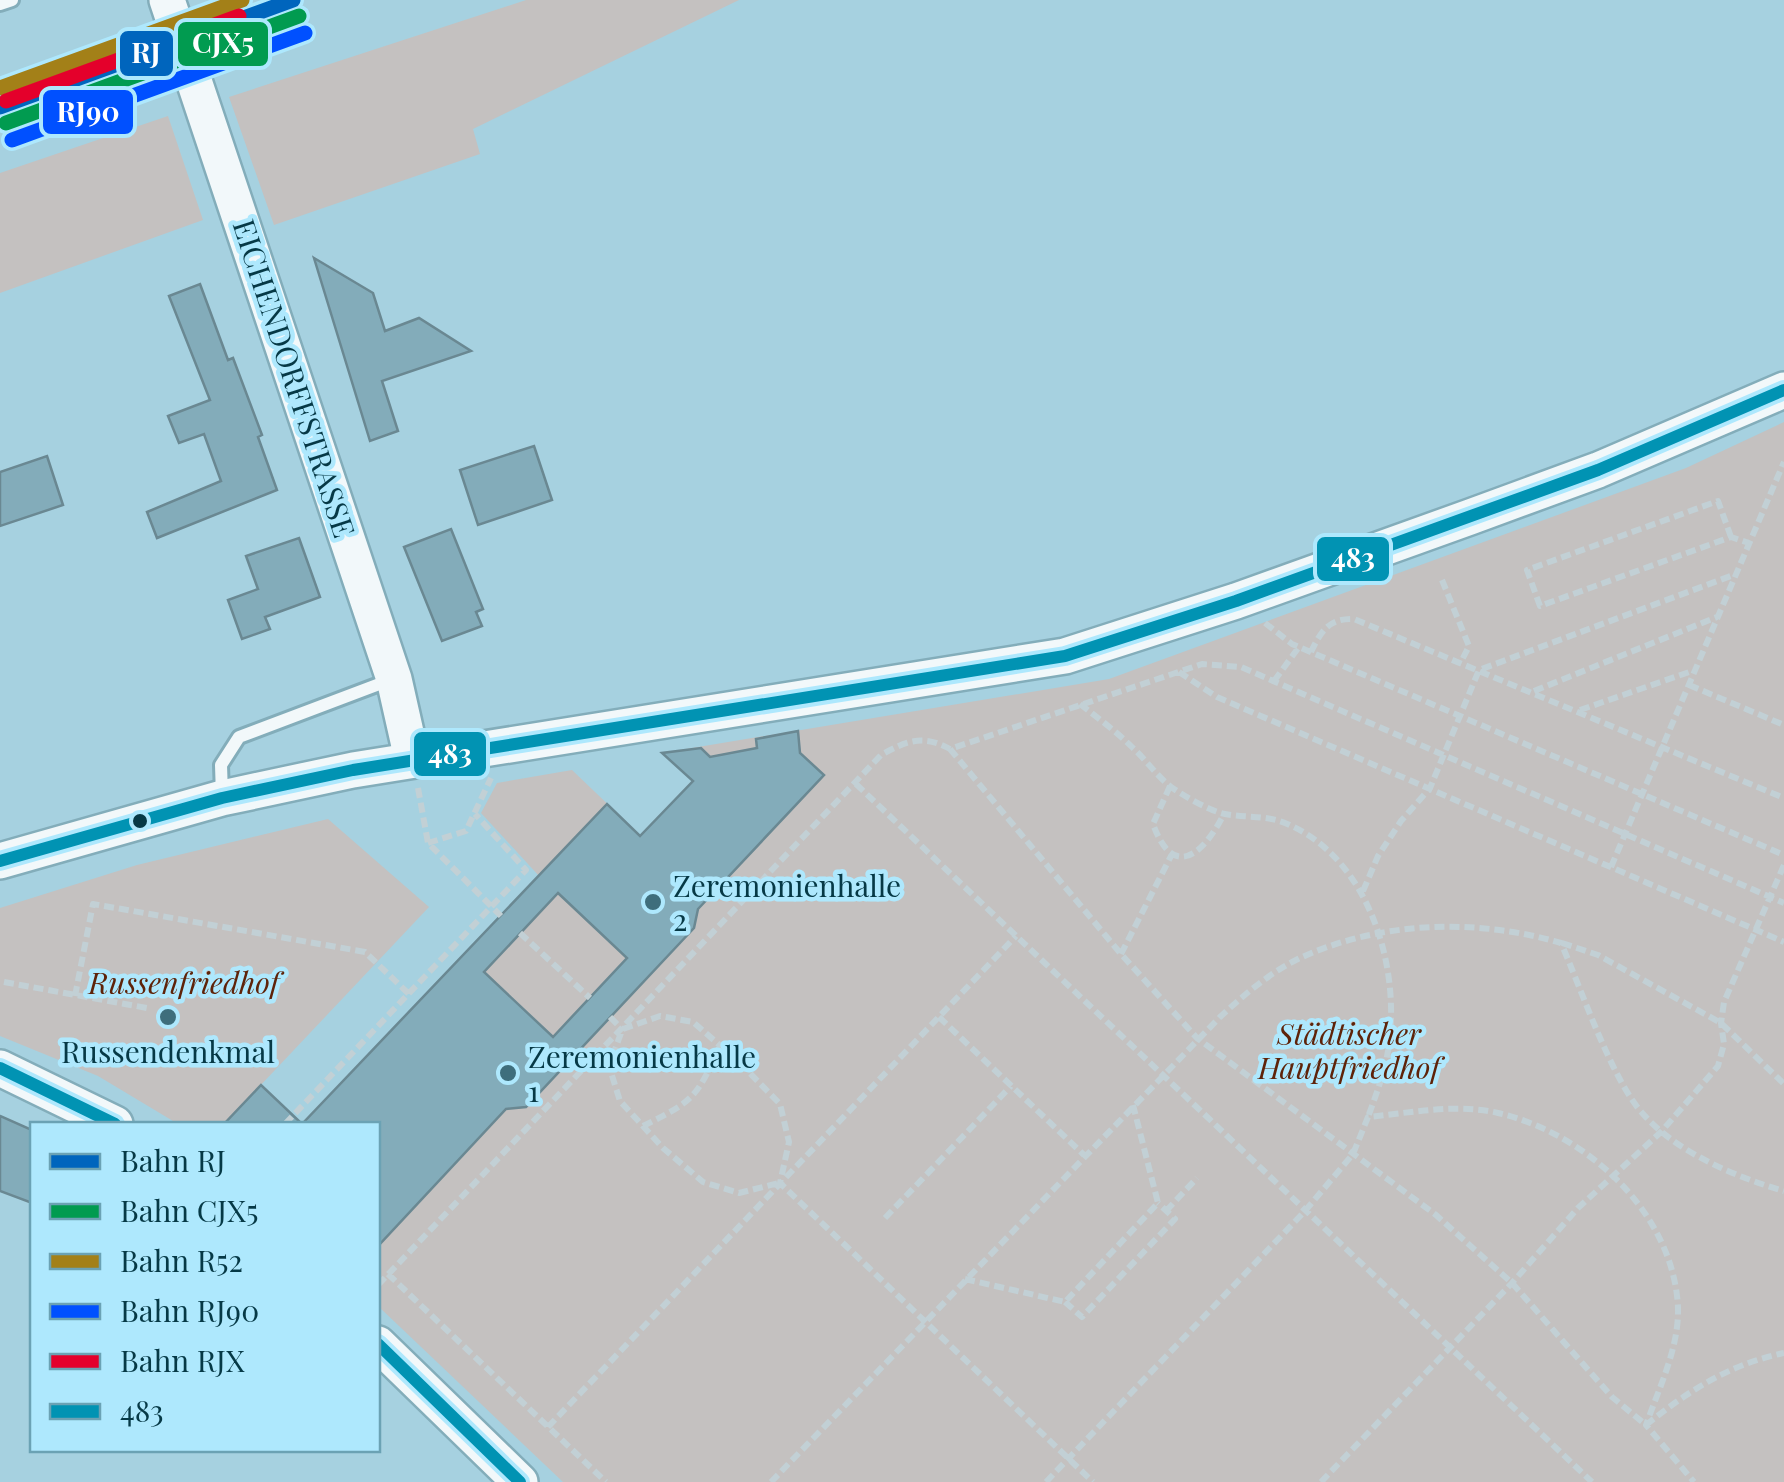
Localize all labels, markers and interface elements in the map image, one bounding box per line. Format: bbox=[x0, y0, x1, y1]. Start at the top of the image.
line badge: CJX5 bbox=[176, 20, 270, 68]
text: CJX5 bbox=[192, 23, 254, 60]
line badge: RJ bbox=[118, 29, 175, 78]
text: RJ bbox=[131, 33, 161, 70]
line badge: RJ90 bbox=[41, 88, 135, 136]
text: RJ90 bbox=[56, 92, 120, 129]
street label: EICHENDORFFSTRASSE bbox=[225, 214, 365, 542]
line badge: 483 bbox=[1315, 535, 1391, 583]
text: 483 bbox=[1331, 538, 1375, 575]
line badge: 483 bbox=[412, 730, 488, 778]
text: 483 bbox=[428, 734, 472, 771]
unlabelled marker bbox=[130, 811, 150, 831]
place label: Zeremonienhalle 2 bbox=[673, 865, 901, 939]
marker: Zeremonienhalle 2 bbox=[642, 891, 664, 913]
park label: Russenfriedhof bbox=[87, 962, 285, 1002]
marker: Russendenkmal bbox=[157, 1006, 179, 1028]
park label: Städtischer Hauptfriedhof bbox=[1257, 1013, 1445, 1087]
place label: Russendenkmal bbox=[61, 1031, 275, 1071]
place label: Zeremonienhalle 1 bbox=[528, 1036, 756, 1110]
marker: Zeremonienhalle 1 bbox=[497, 1062, 519, 1084]
legend bbox=[30, 1122, 380, 1452]
text: Bahn RJ bbox=[120, 1140, 226, 1180]
text: Bahn CJX5 bbox=[120, 1190, 259, 1230]
text: Bahn R52 bbox=[120, 1240, 243, 1280]
text: Bahn RJ90 bbox=[120, 1290, 259, 1330]
text: Bahn RJX bbox=[120, 1340, 245, 1380]
text: 483 bbox=[120, 1390, 164, 1430]

